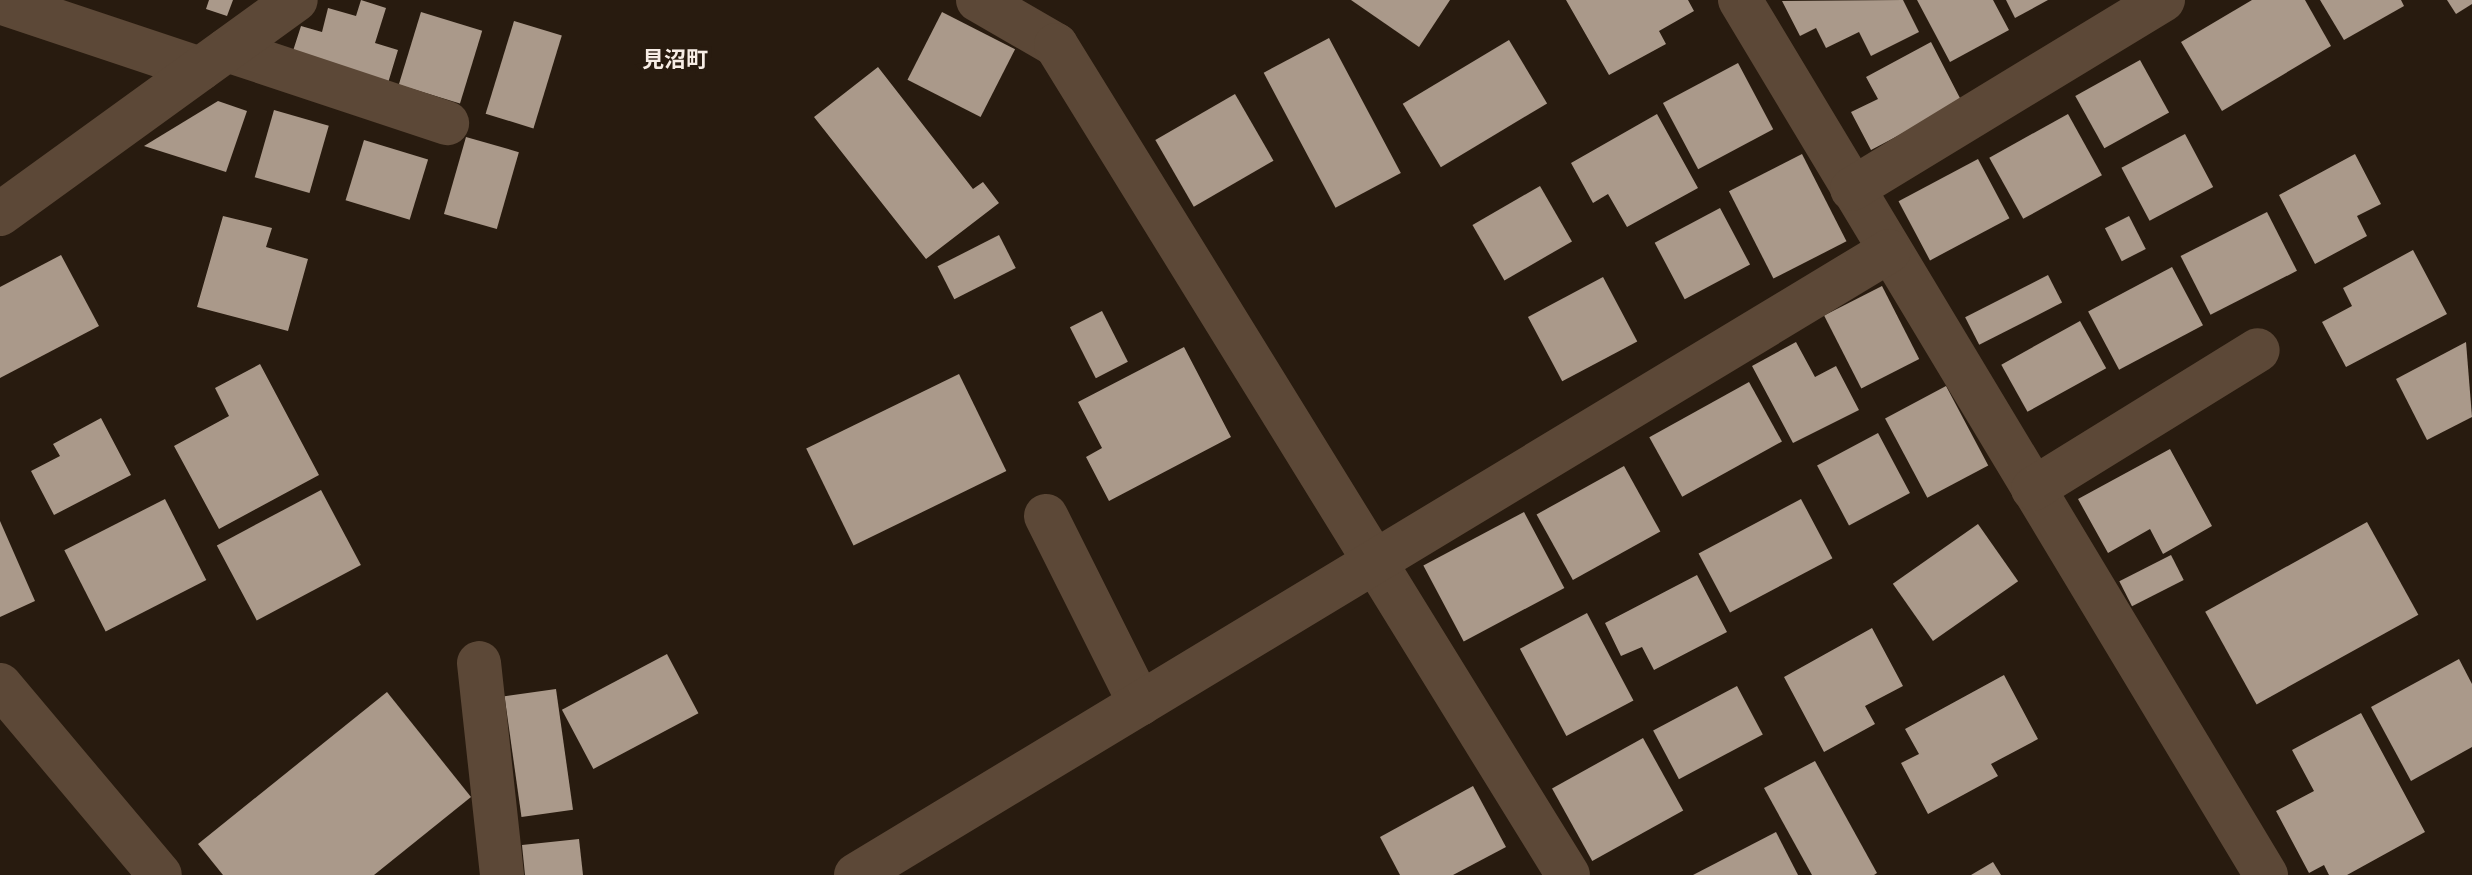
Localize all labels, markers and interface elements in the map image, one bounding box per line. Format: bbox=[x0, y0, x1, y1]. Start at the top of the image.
district label: 見沼町 bbox=[642, 46, 708, 72]

